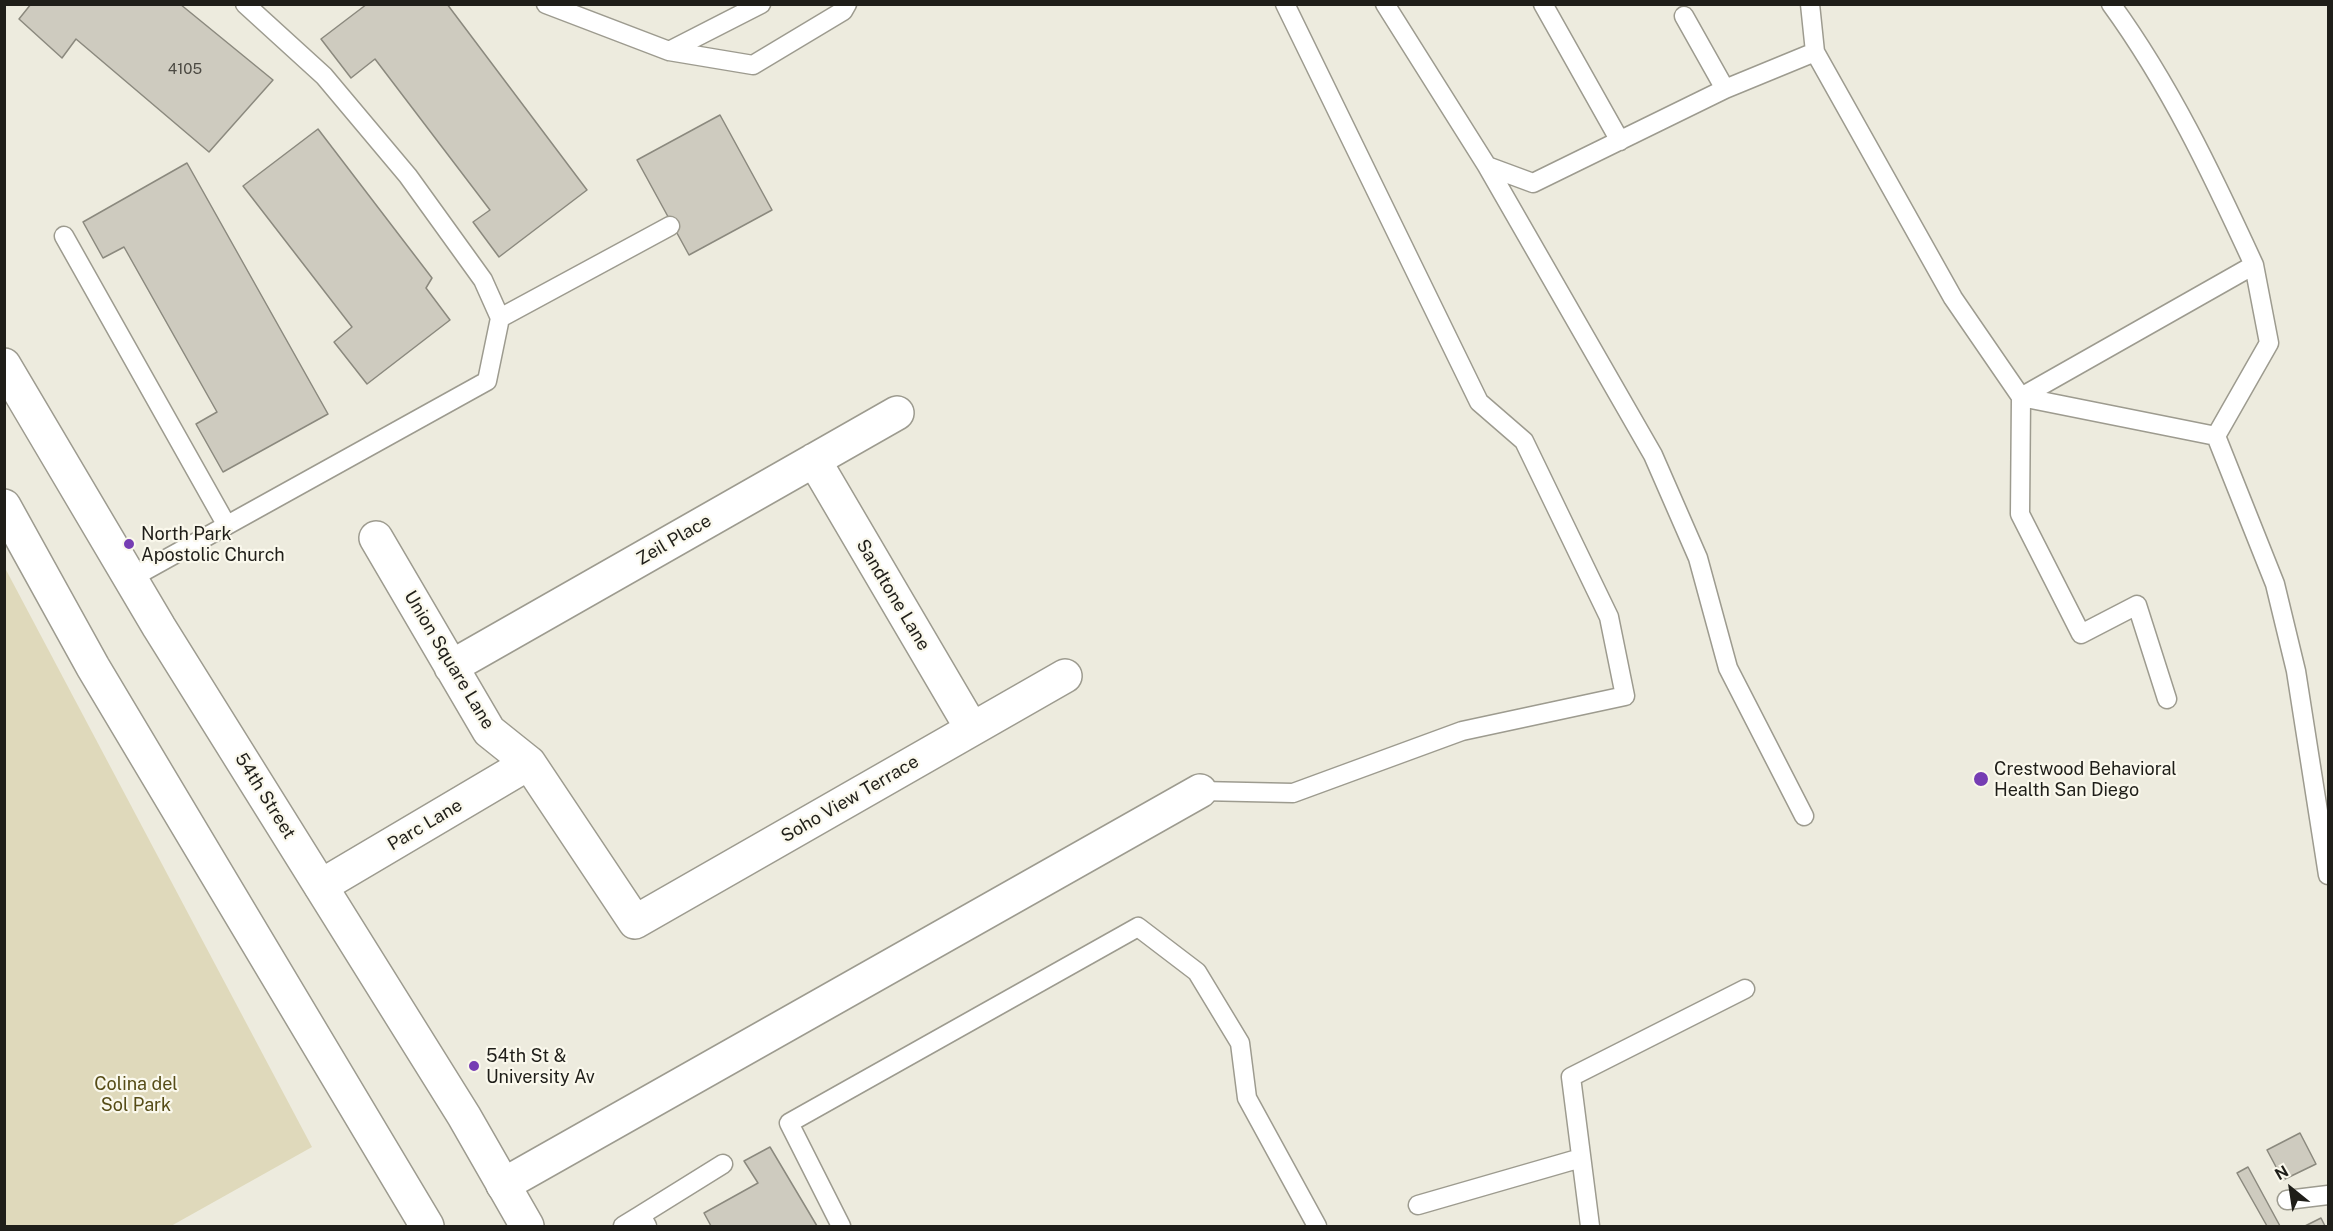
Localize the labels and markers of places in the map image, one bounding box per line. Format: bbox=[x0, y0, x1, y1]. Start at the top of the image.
place label: North Park Apostolic Church bbox=[141, 523, 285, 566]
marker: North Park Apostolic Church bbox=[122, 537, 136, 551]
place label: Crestwood Behavioral Health San Diego bbox=[1994, 758, 2177, 800]
marker: Crestwood Behavioral Health San Diego bbox=[1972, 770, 1990, 788]
place label: 54th St & University Av bbox=[486, 1045, 595, 1088]
marker: 54th St & University Av bbox=[467, 1059, 481, 1073]

